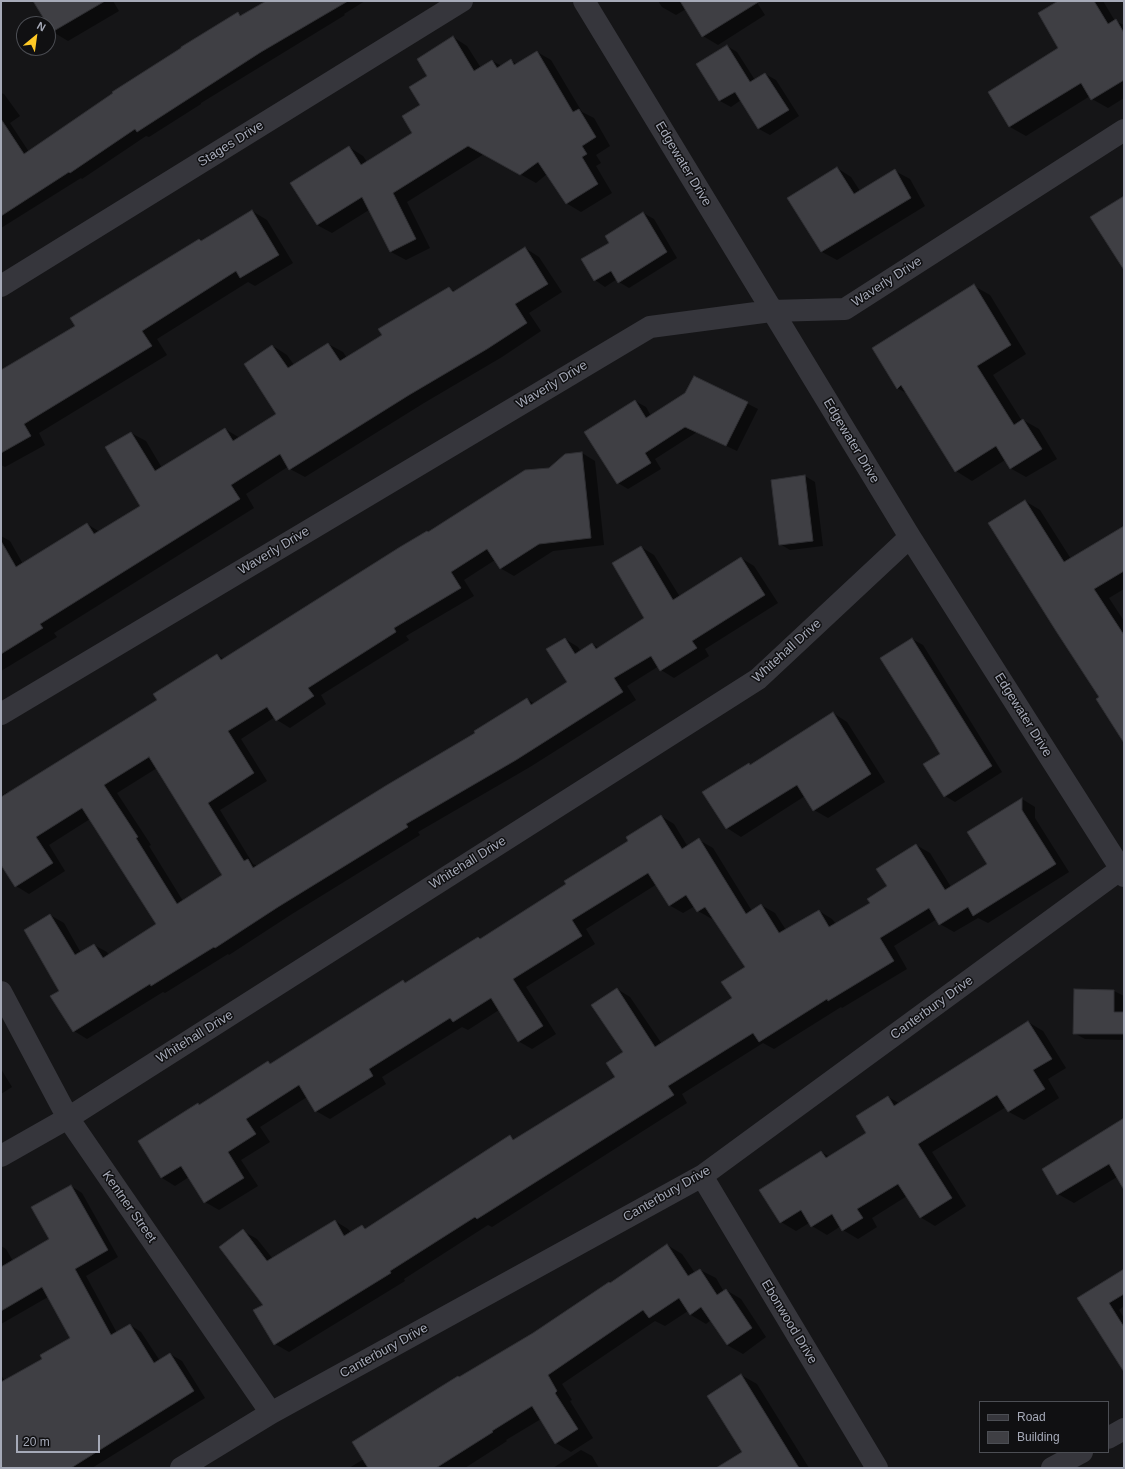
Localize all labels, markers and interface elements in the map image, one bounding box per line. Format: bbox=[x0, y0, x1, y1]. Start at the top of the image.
north arrow bbox=[16, 16, 56, 56]
text: N bbox=[35, 19, 48, 34]
street label: Stages Drive bbox=[195, 118, 267, 170]
street label: Edgewater Drive bbox=[652, 119, 714, 209]
street label: Waverly Drive bbox=[849, 254, 925, 310]
street label: Waverly Drive bbox=[514, 358, 590, 412]
street label: Edgewater Drive bbox=[820, 396, 882, 486]
street label: Waverly Drive bbox=[236, 524, 312, 578]
street label: Whitehall Drive bbox=[749, 616, 825, 686]
street label: Edgewater Drive bbox=[991, 670, 1055, 760]
street label: Whitehall Drive bbox=[427, 833, 509, 893]
street label: Canterbury Drive bbox=[888, 973, 976, 1043]
street label: Whitehall Drive bbox=[154, 1007, 236, 1067]
street label: Canterbury Drive bbox=[621, 1163, 713, 1225]
street label: Kentner Street bbox=[99, 1168, 159, 1246]
street label: Ebonwood Drive bbox=[758, 1277, 820, 1367]
street label: Canterbury Drive bbox=[337, 1320, 431, 1382]
legend bbox=[979, 1401, 1109, 1453]
text: Road bbox=[1017, 1410, 1046, 1424]
scale bar bbox=[18, 1427, 102, 1453]
text: Building bbox=[1017, 1430, 1060, 1444]
text: 20 m bbox=[23, 1435, 50, 1449]

